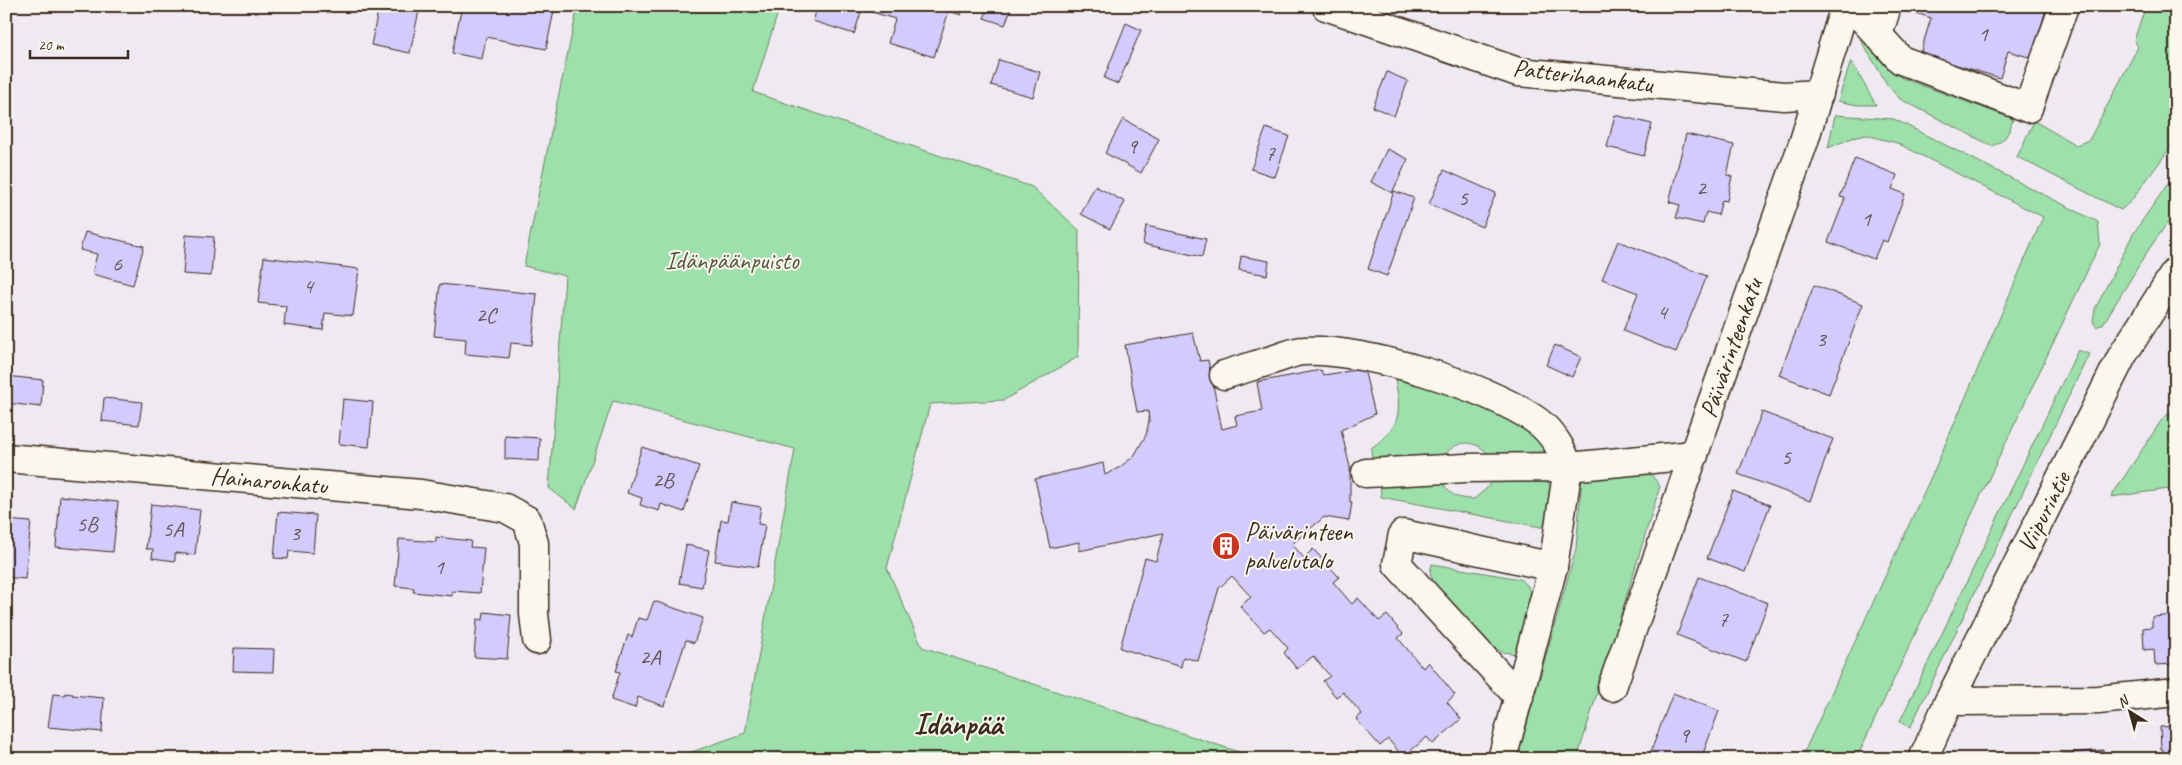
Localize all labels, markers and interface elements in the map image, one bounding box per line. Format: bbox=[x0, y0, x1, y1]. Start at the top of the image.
house number: 1 bbox=[1978, 20, 1989, 48]
scale bar bbox=[30, 28, 128, 60]
text: 20 m bbox=[38, 36, 65, 55]
street label: Patterihaankatu bbox=[1511, 52, 1656, 101]
house number: 9 bbox=[1127, 132, 1139, 160]
house number: 7 bbox=[1265, 139, 1276, 167]
house number: 2 bbox=[1696, 174, 1708, 202]
house number: 5 bbox=[1458, 184, 1469, 212]
house number: 1 bbox=[1861, 205, 1872, 233]
park label: Idänpäänpuisto bbox=[665, 245, 800, 277]
house number: 6 bbox=[112, 250, 123, 278]
house number: 4 bbox=[303, 272, 315, 300]
street label: Päivärinteenkatu bbox=[1692, 273, 1770, 422]
house number: 4 bbox=[1657, 298, 1669, 326]
house number: 2C bbox=[476, 301, 499, 329]
house number: 3 bbox=[1816, 325, 1828, 353]
house number: 5 bbox=[1781, 443, 1792, 471]
street label: Hainaronkatu bbox=[209, 460, 330, 502]
street label: Viipurintie bbox=[2010, 465, 2079, 558]
house number: 2B bbox=[652, 466, 675, 494]
house number: 5B bbox=[76, 510, 99, 538]
house number: 5A bbox=[163, 515, 184, 543]
place label: Päivärinteen palvelutalo bbox=[1245, 516, 1353, 577]
house number: 3 bbox=[290, 519, 302, 547]
building icon: Päivärinteen palvelutalo bbox=[1211, 531, 1241, 561]
house number: 1 bbox=[434, 553, 445, 581]
house number: 7 bbox=[1718, 605, 1729, 633]
house number: 2A bbox=[640, 643, 661, 671]
north arrow bbox=[2104, 688, 2154, 738]
text: N bbox=[2114, 691, 2133, 711]
district label: Idänpää bbox=[914, 705, 1005, 743]
house number: 9 bbox=[1679, 721, 1691, 749]

